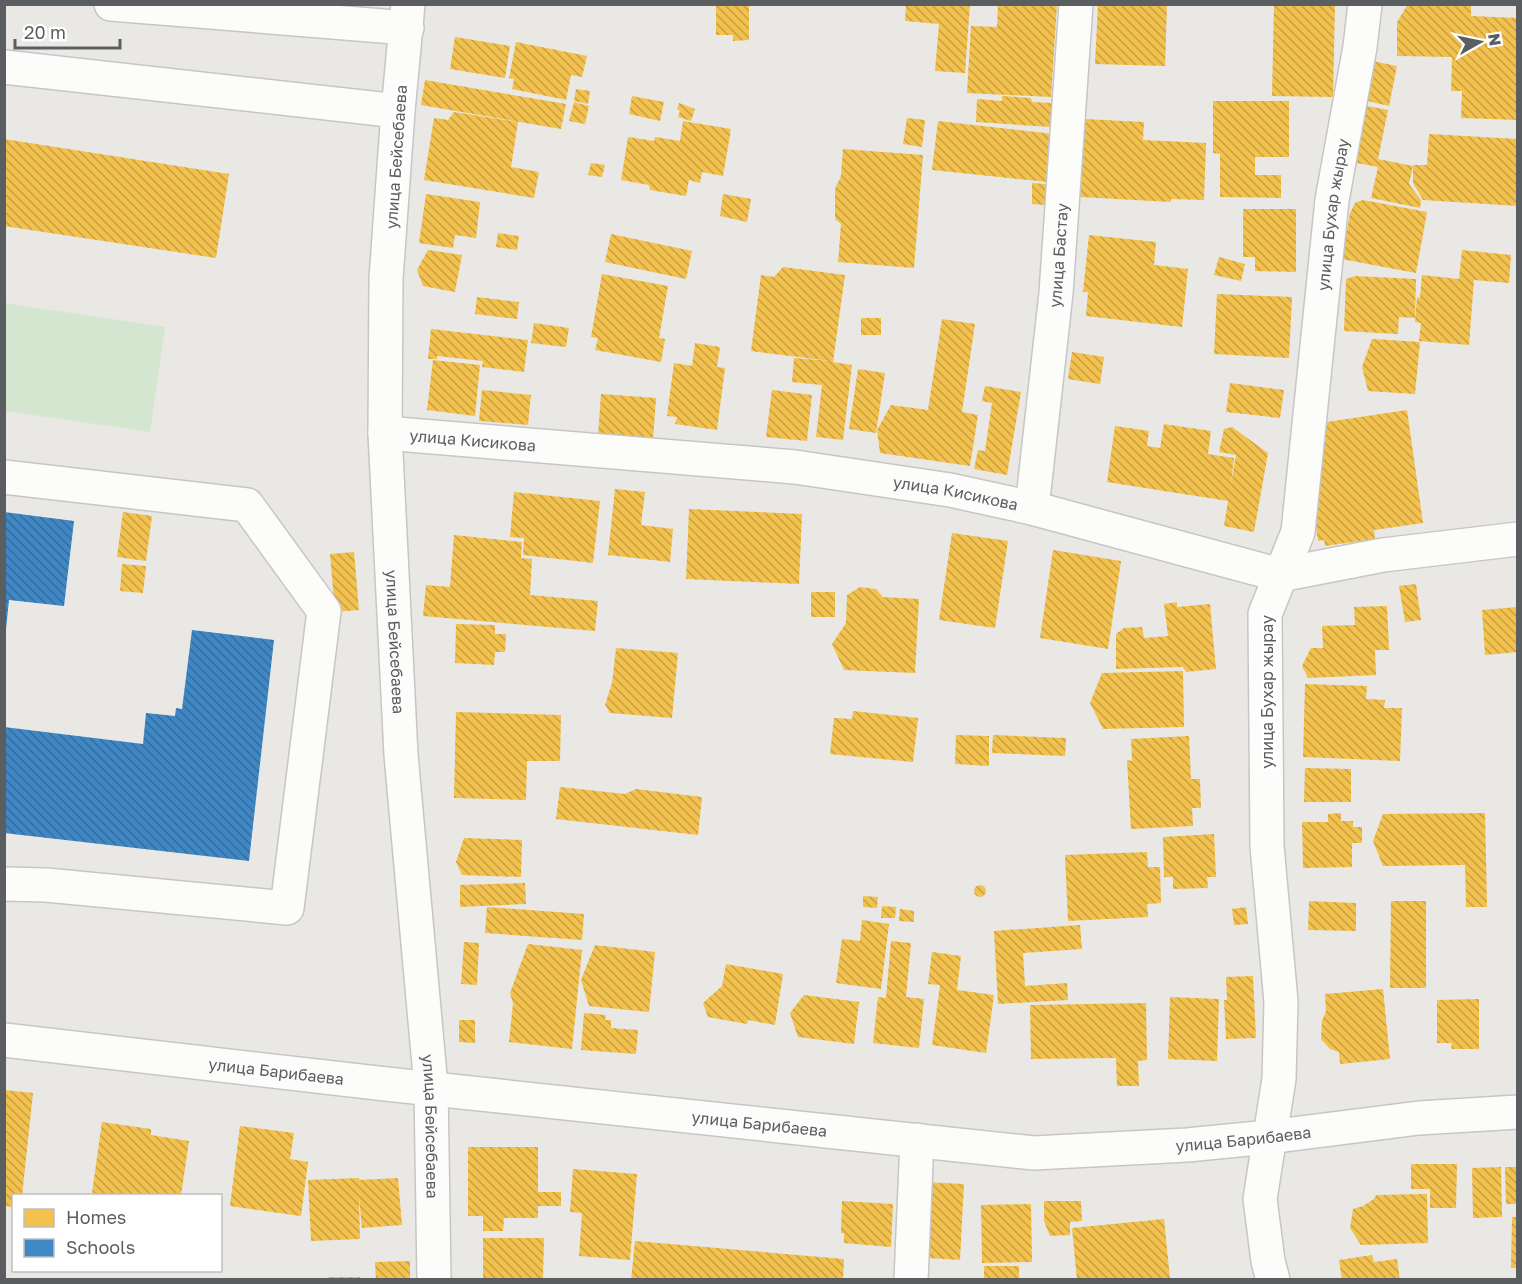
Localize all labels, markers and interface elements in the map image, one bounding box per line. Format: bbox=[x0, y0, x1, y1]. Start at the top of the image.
scale bar bbox=[15, 12, 120, 50]
north arrow bbox=[1450, 12, 1510, 72]
text: 20 m bbox=[24, 21, 66, 43]
text: N bbox=[1484, 32, 1506, 47]
street label: улица Бейсебаева bbox=[381, 84, 411, 230]
street label: улица Бухар жырау bbox=[1313, 137, 1353, 292]
street label: улица Бастау bbox=[1044, 203, 1072, 309]
street label: улица Кисикова bbox=[409, 425, 537, 455]
street label: улица Кисикова bbox=[892, 472, 1020, 515]
street label: улица Бейсебаева bbox=[382, 569, 409, 715]
street label: улица Бухар жырау bbox=[1257, 615, 1277, 769]
street label: улица Бейсебаева bbox=[418, 1053, 443, 1199]
street label: улица Барибаева bbox=[207, 1054, 345, 1089]
street label: улица Барибаева bbox=[691, 1107, 828, 1141]
street label: улица Барибаева bbox=[1175, 1122, 1312, 1156]
legend bbox=[12, 1194, 222, 1272]
text: Homes bbox=[66, 1206, 126, 1228]
text: Schools bbox=[66, 1236, 135, 1258]

